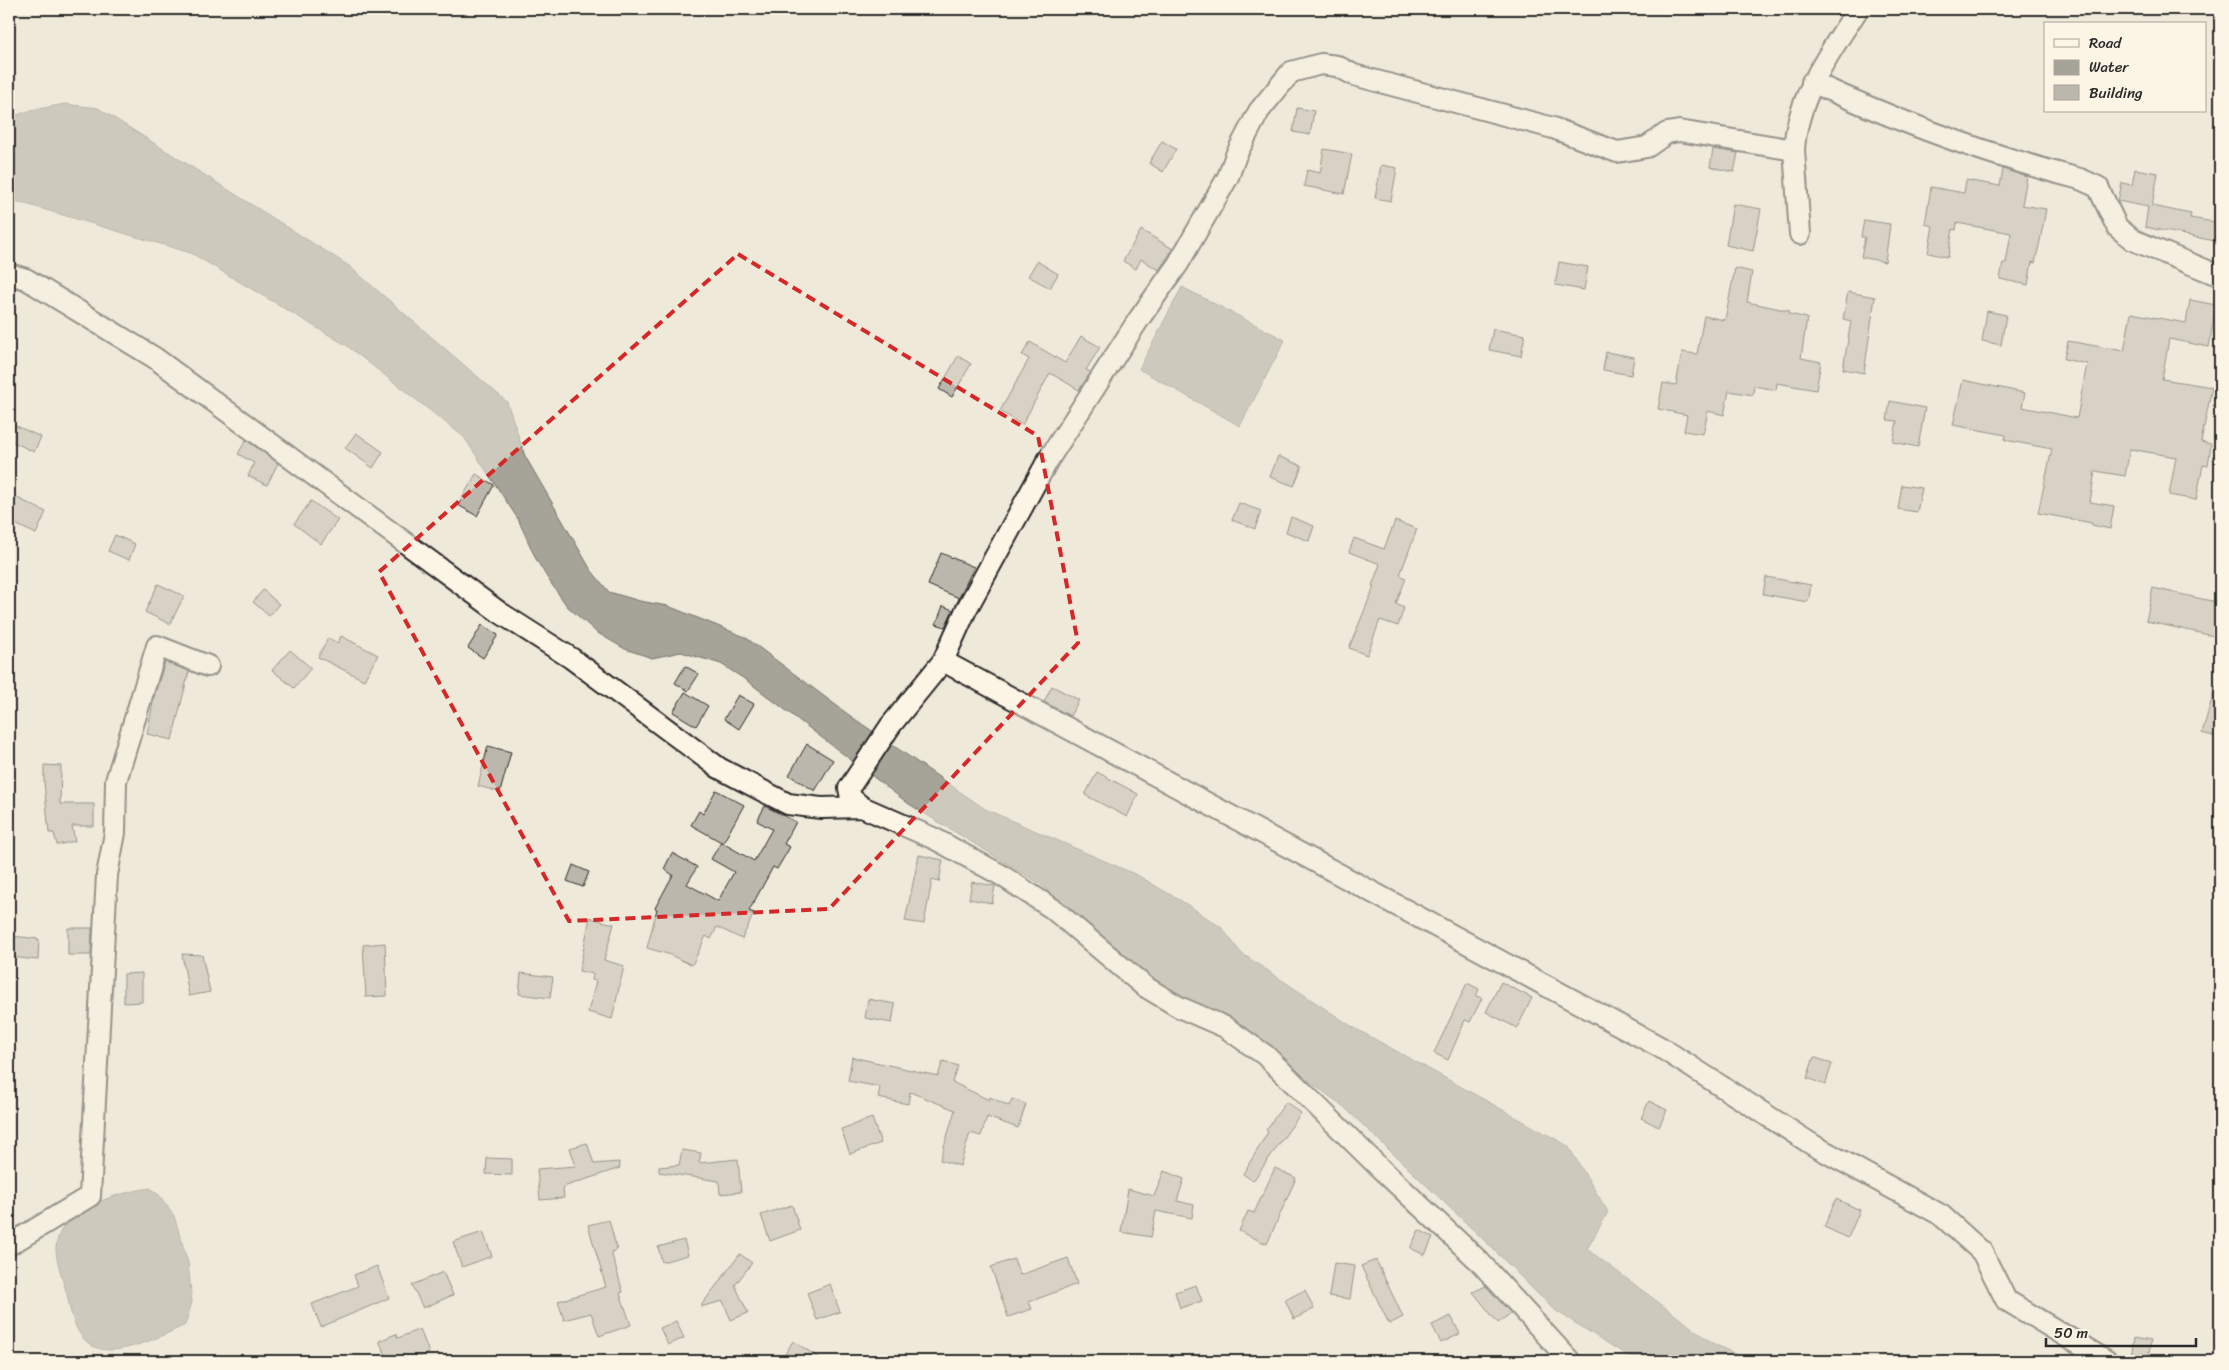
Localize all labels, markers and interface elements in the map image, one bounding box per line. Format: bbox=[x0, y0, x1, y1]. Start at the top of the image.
legend bbox=[2044, 22, 2206, 112]
text: Road bbox=[2089, 30, 2122, 56]
text: Water bbox=[2089, 54, 2129, 80]
text: Building bbox=[2089, 80, 2143, 106]
scale bar bbox=[2046, 1315, 2196, 1347]
text: 50 m bbox=[2054, 1320, 2089, 1346]

